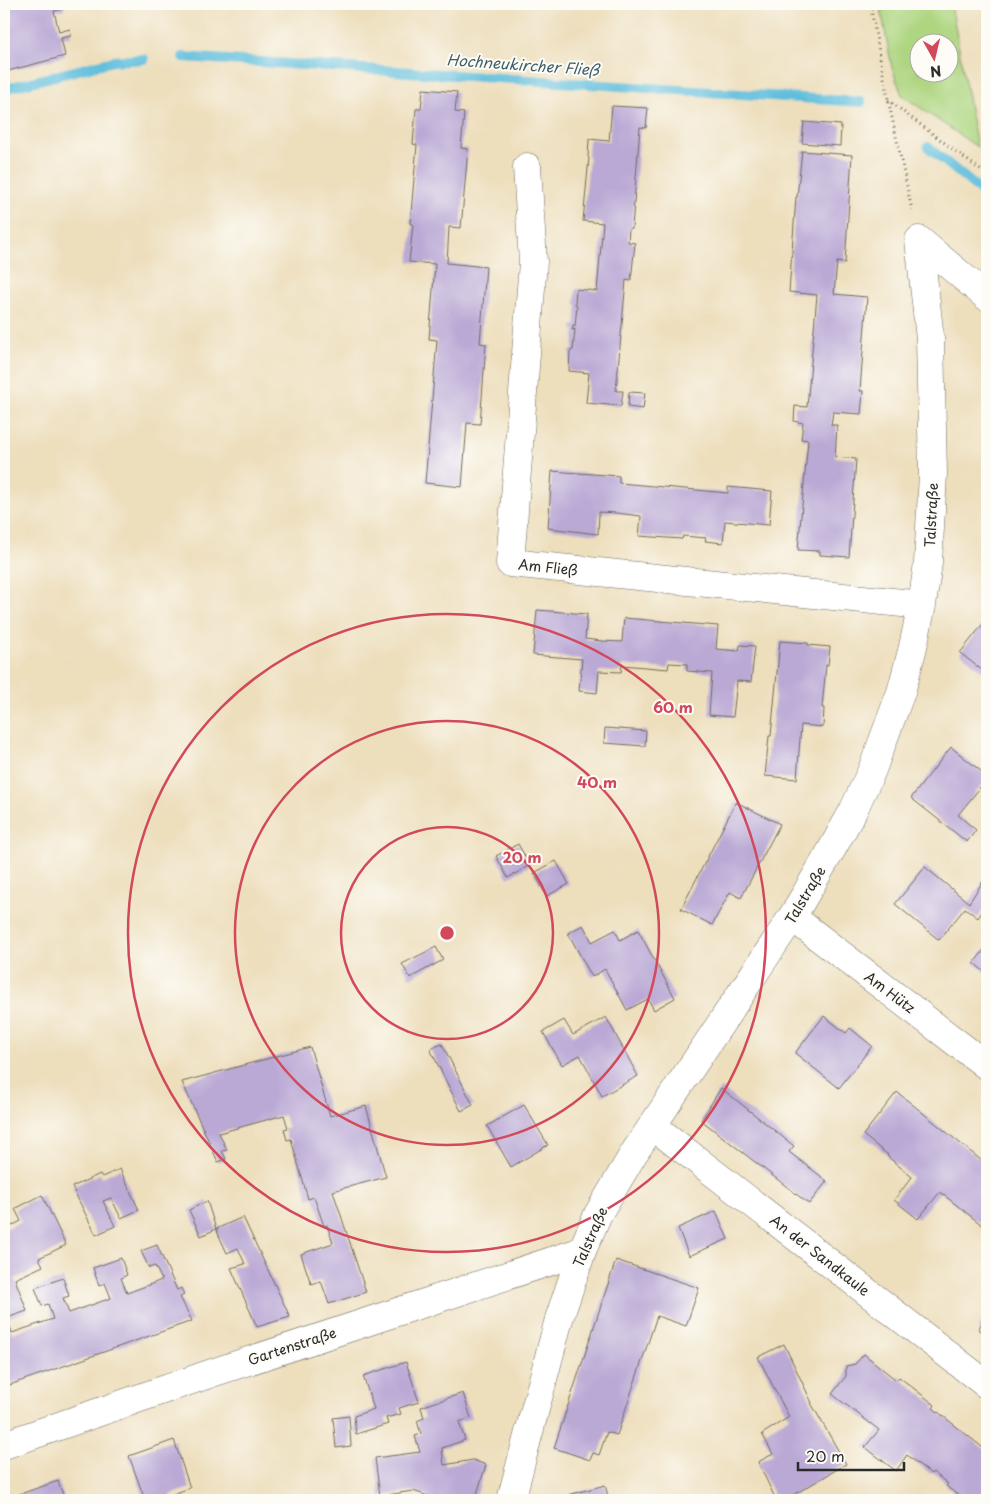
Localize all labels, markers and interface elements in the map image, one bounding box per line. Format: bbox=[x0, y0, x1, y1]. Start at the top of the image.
north arrow bbox=[908, 32, 958, 82]
water label: Hochneukircher Fließ bbox=[446, 47, 602, 81]
text: N bbox=[929, 60, 943, 83]
street label: Talstraße bbox=[919, 482, 943, 548]
street label: Am Fließ bbox=[517, 553, 579, 581]
text: 60 m bbox=[653, 695, 693, 718]
text: 40 m bbox=[577, 770, 617, 793]
text: 20 m bbox=[503, 845, 541, 868]
street label: Talstraße bbox=[779, 862, 831, 928]
centre of rings bbox=[438, 924, 456, 942]
street label: Am Hütz bbox=[860, 966, 920, 1018]
street label: Talstraße bbox=[567, 1203, 613, 1271]
street label: An der Sandkaule bbox=[766, 1209, 875, 1301]
street label: Gartenstraße bbox=[245, 1322, 339, 1370]
scale bar bbox=[798, 1439, 905, 1471]
text: 20 m bbox=[806, 1444, 845, 1467]

